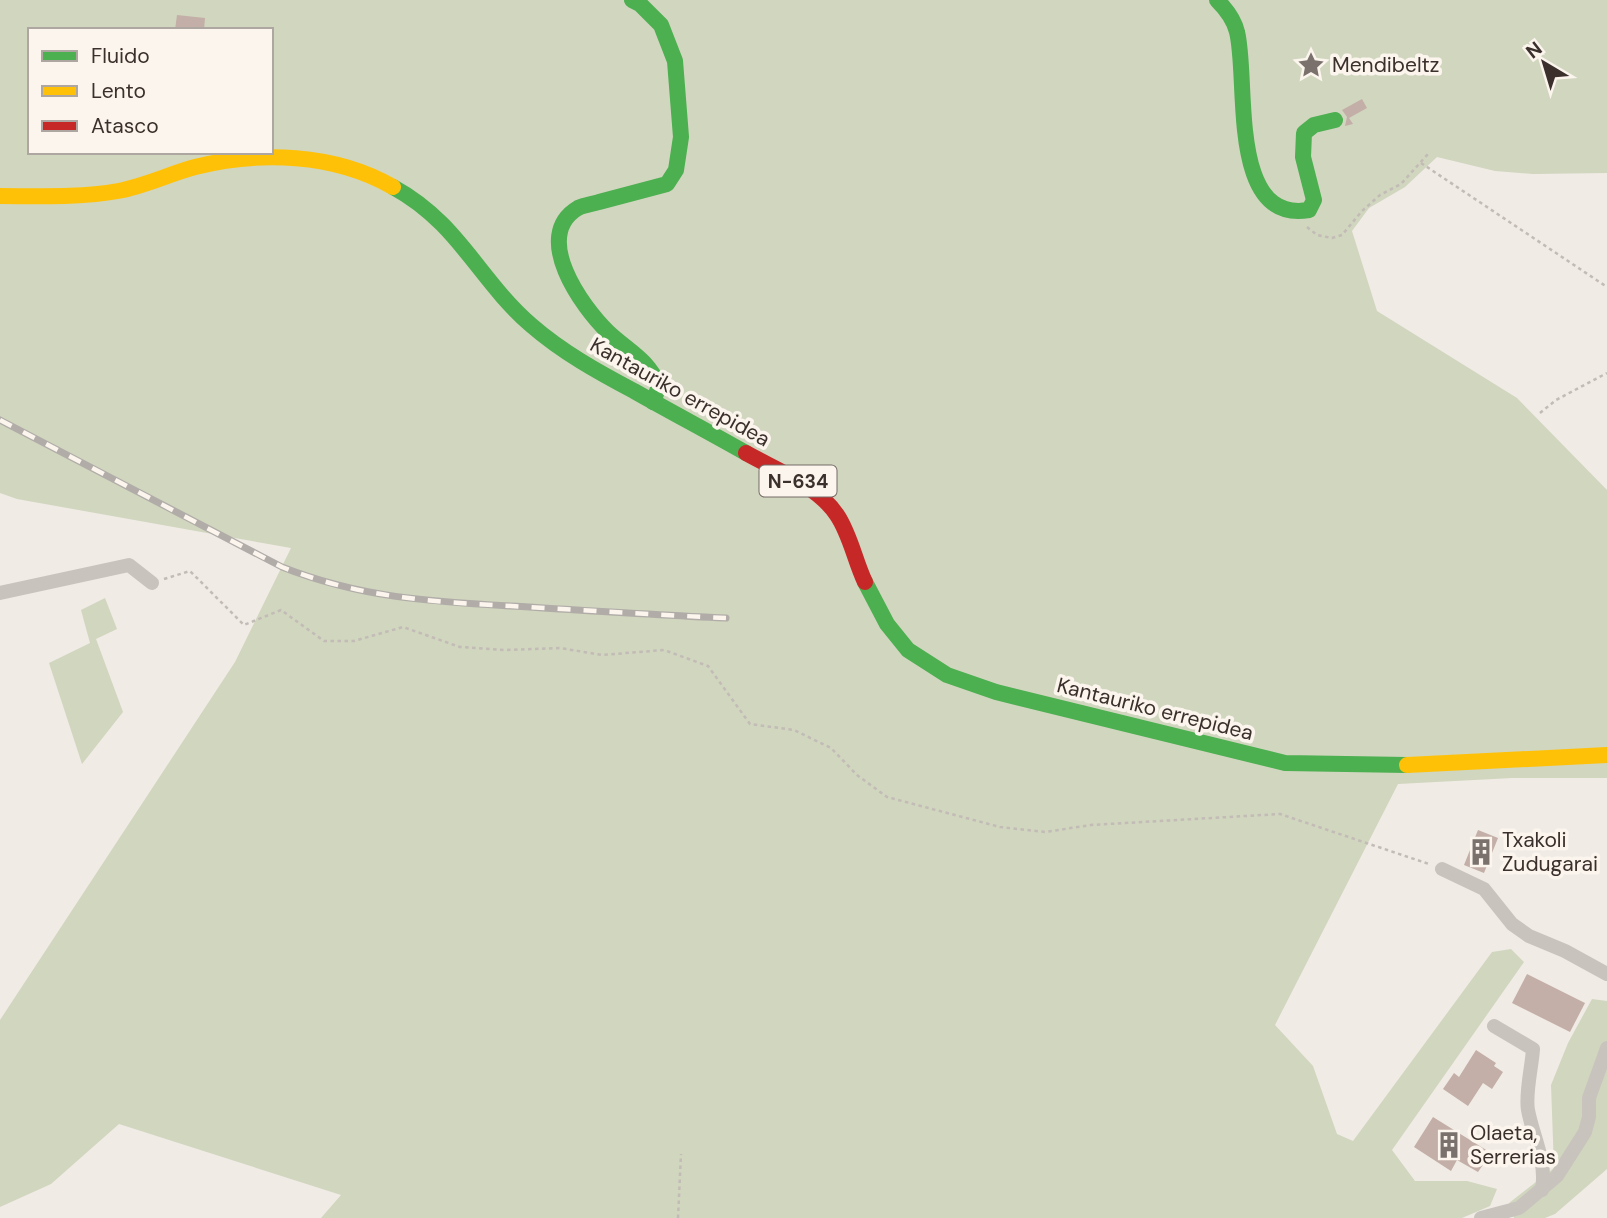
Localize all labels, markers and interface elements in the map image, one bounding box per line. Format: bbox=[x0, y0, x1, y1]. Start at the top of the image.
legend bbox=[28, 28, 273, 154]
north arrow bbox=[1509, 28, 1579, 98]
text: N bbox=[1521, 36, 1547, 64]
text: Fluido bbox=[91, 42, 150, 70]
place icon: Mendibeltz bbox=[1296, 50, 1326, 80]
place label: Mendibeltz bbox=[1332, 51, 1439, 79]
text: Lento bbox=[91, 77, 146, 105]
text: Atasco bbox=[91, 112, 159, 140]
street label: Kantauriko errepidea bbox=[585, 331, 775, 453]
road number: N-634 bbox=[760, 466, 836, 496]
street label: Kantauriko errepidea bbox=[1054, 671, 1256, 747]
place label: Txakoli Zudugarai bbox=[1502, 826, 1598, 878]
building icon: Txakoli Zudugarai bbox=[1466, 837, 1496, 867]
place label: Olaeta, Serrerias bbox=[1470, 1119, 1556, 1171]
building icon: Olaeta, Serrerias bbox=[1434, 1130, 1464, 1160]

